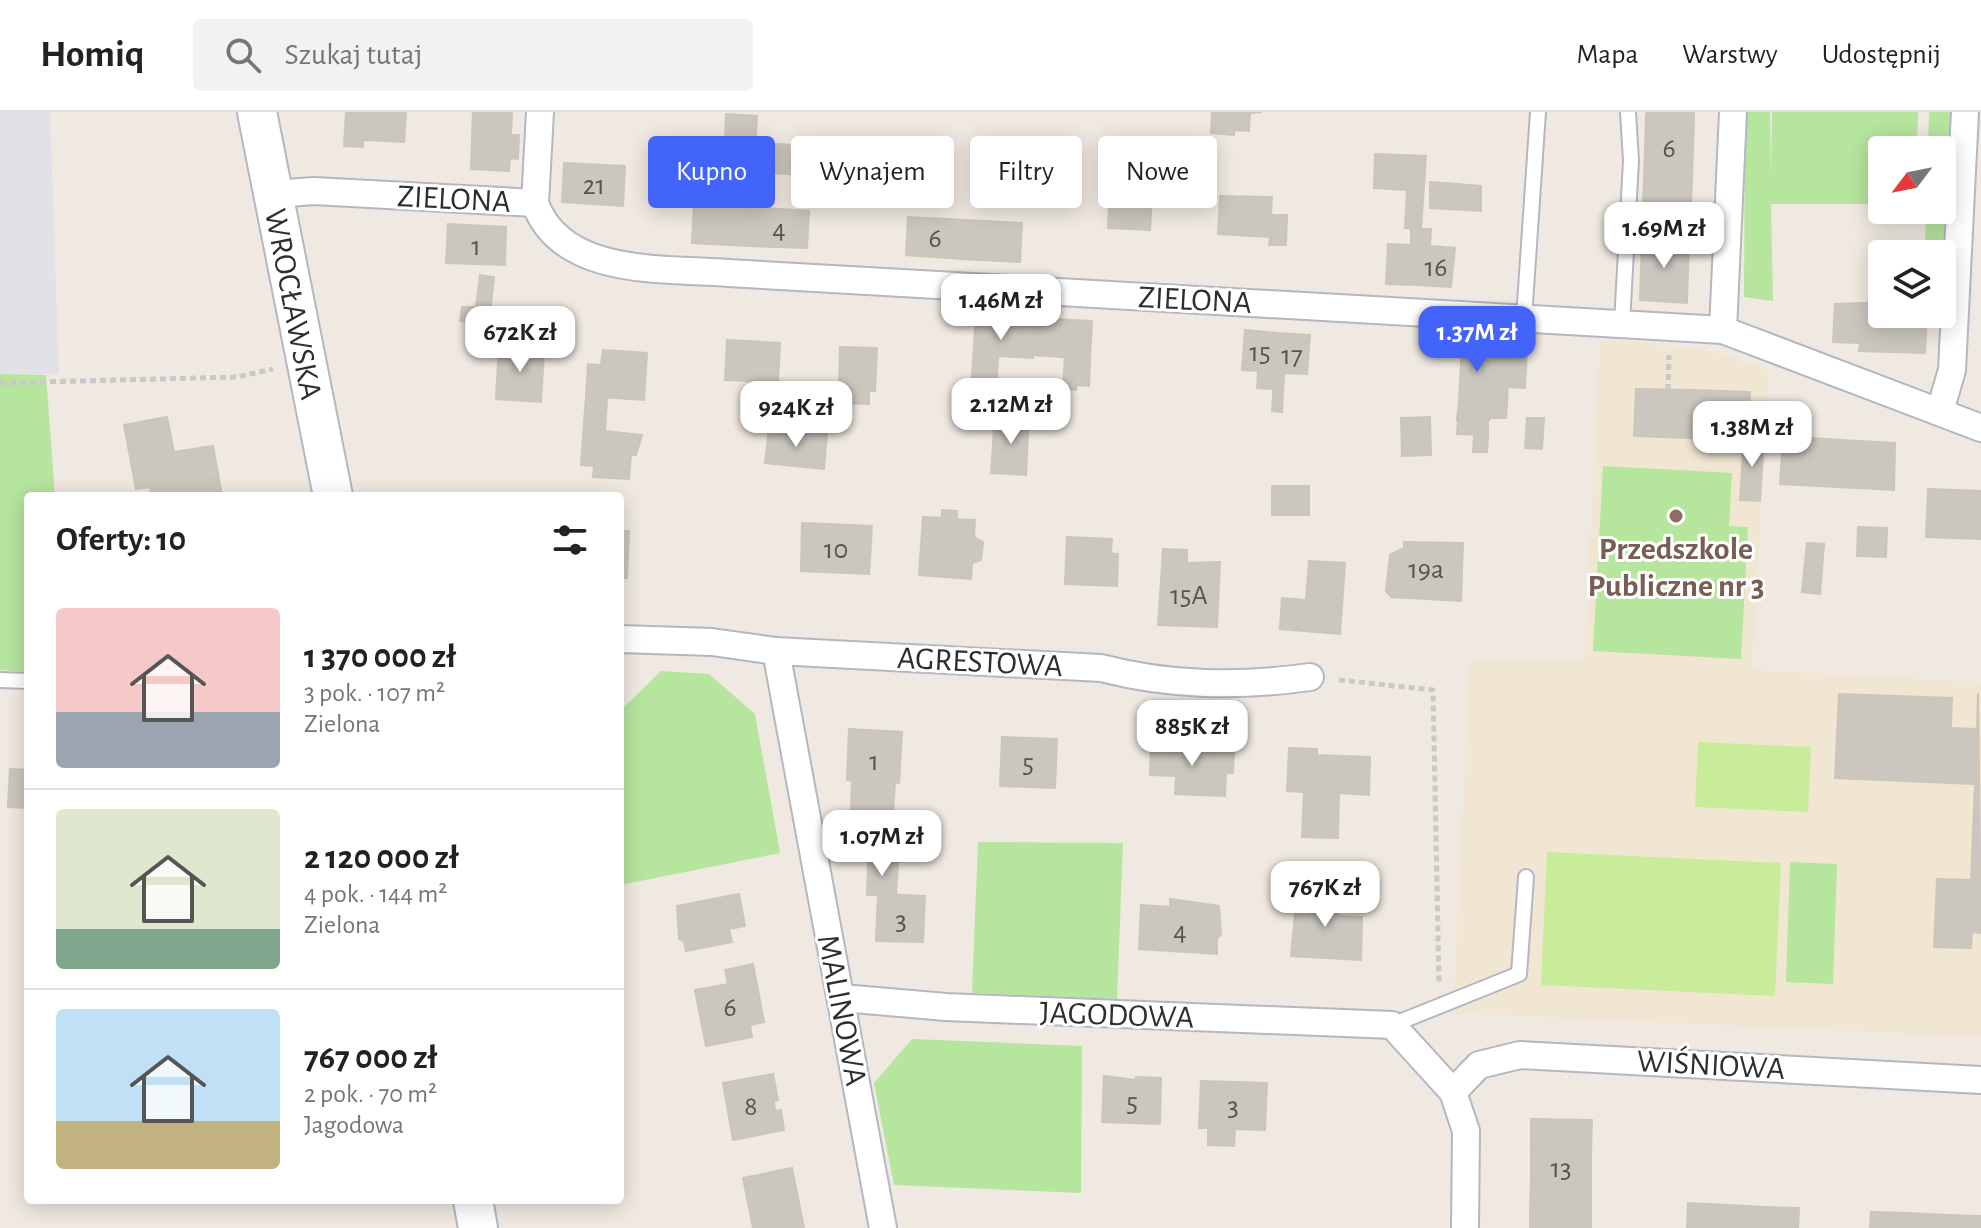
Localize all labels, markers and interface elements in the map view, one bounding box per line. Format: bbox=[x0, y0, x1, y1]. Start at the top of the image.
search box bbox=[193, 19, 753, 91]
icon: search bbox=[221, 33, 265, 77]
text: Homiq bbox=[40, 36, 145, 74]
text: Szukaj tutaj bbox=[285, 40, 422, 70]
text: Mapa bbox=[1576, 41, 1638, 69]
text: Warstwy bbox=[1682, 41, 1778, 69]
text: Udostępnij bbox=[1822, 41, 1941, 69]
house number: 6 bbox=[1662, 135, 1676, 163]
chip: Kupno bbox=[648, 136, 775, 208]
chip: Wynajem bbox=[791, 136, 954, 208]
chip: Filtry bbox=[970, 136, 1082, 208]
chip: Nowe bbox=[1098, 136, 1217, 208]
north arrow bbox=[1868, 136, 1956, 224]
map controls bbox=[1868, 136, 1956, 328]
house number: 21 bbox=[583, 172, 605, 200]
street label: ZIELONA bbox=[396, 180, 512, 218]
pin: 1.69M zł bbox=[1581, 202, 1747, 270]
street label: WROCŁAWSKA bbox=[259, 206, 327, 402]
text: 1.69M zł bbox=[1622, 215, 1706, 241]
house number: 4 bbox=[772, 216, 786, 244]
house number: 6 bbox=[928, 225, 942, 253]
house number: 1 bbox=[471, 233, 481, 261]
button: layers bbox=[1868, 240, 1956, 328]
house number: 16 bbox=[1425, 254, 1447, 282]
pin: 1.46M zł bbox=[918, 274, 1084, 342]
street label: ZIELONA bbox=[1137, 281, 1253, 319]
text: 1.46M zł bbox=[959, 287, 1043, 313]
pin: 672K zł bbox=[446, 306, 594, 374]
pin: 1.37M zł bbox=[1394, 306, 1560, 374]
text: 672K zł bbox=[483, 319, 557, 345]
text: 1.37M zł bbox=[1437, 319, 1517, 345]
house number: 15 bbox=[1249, 339, 1271, 367]
house number: 17 bbox=[1281, 342, 1303, 370]
pin: 2.12M zł bbox=[928, 378, 1094, 446]
pin: 924K zł bbox=[722, 381, 870, 449]
text: 2.12M zł bbox=[970, 391, 1052, 417]
text: 924K zł bbox=[758, 394, 834, 420]
pin: 1.38M zł bbox=[1669, 401, 1835, 469]
text: 1.38M zł bbox=[1711, 414, 1793, 440]
marker: Przedszkole Publiczne nr 3 bbox=[1667, 507, 1685, 525]
icon: filters bbox=[548, 518, 592, 562]
text: Oferty: 10 bbox=[56, 523, 186, 557]
place label: Przedszkole Publiczne nr 3 bbox=[1588, 533, 1764, 602]
house number: 10 bbox=[824, 536, 848, 564]
house number: 19a bbox=[1408, 556, 1444, 584]
house number: 15A bbox=[1170, 582, 1208, 610]
icon: home bbox=[120, 640, 216, 736]
text: 1 370 000 zł bbox=[304, 640, 456, 674]
street label: AGRESTOWA bbox=[896, 642, 1063, 682]
text: 3 pok. · 107 m² bbox=[304, 680, 445, 706]
pin: 885K zł bbox=[1118, 700, 1266, 768]
text: Zielona bbox=[304, 711, 380, 737]
text: 885K zł bbox=[1155, 713, 1229, 739]
house number: 1 bbox=[869, 748, 879, 776]
house number: 5 bbox=[1022, 750, 1034, 778]
pin: 1.07M zł bbox=[799, 810, 965, 878]
text: 1.07M zł bbox=[840, 823, 924, 849]
icon: home bbox=[120, 841, 216, 937]
text: 2 120 000 zł bbox=[304, 841, 459, 875]
pin: 767K zł bbox=[1251, 861, 1399, 929]
text: 767K zł bbox=[1289, 874, 1361, 900]
text: 4 pok. · 144 m² bbox=[304, 881, 447, 907]
house number: 3 bbox=[895, 907, 907, 935]
text: Zielona bbox=[304, 912, 380, 938]
house number: 4 bbox=[1173, 918, 1187, 946]
street label: MALINOWA bbox=[812, 932, 872, 1088]
house number: 6 bbox=[723, 994, 737, 1022]
street label: JAGODOWA bbox=[1039, 996, 1195, 1034]
icon: home bbox=[120, 1041, 216, 1137]
text: 767 000 zł bbox=[304, 1041, 437, 1075]
street label: WIŚNIOWA bbox=[1636, 1042, 1786, 1085]
text: 2 pok. · 70 m² bbox=[304, 1081, 437, 1107]
house number: 5 bbox=[1126, 1089, 1138, 1117]
house number: 8 bbox=[744, 1093, 758, 1121]
house number: 3 bbox=[1227, 1093, 1239, 1121]
text: Jagodowa bbox=[304, 1112, 404, 1138]
house number: 13 bbox=[1550, 1155, 1572, 1183]

